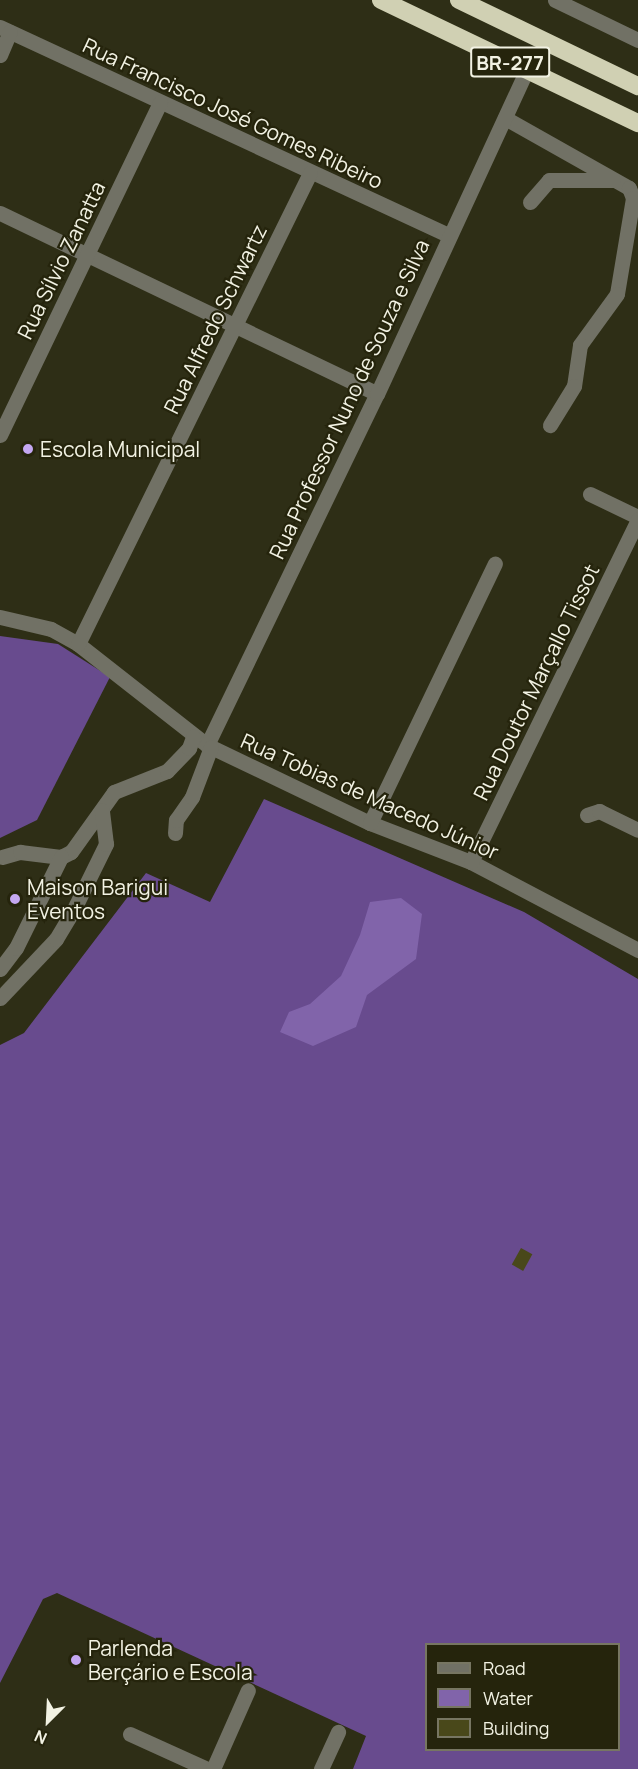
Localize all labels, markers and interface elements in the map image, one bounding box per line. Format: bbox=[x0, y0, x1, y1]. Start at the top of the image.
street label: Rua Francisco José Gomes Ribeiro bbox=[79, 32, 387, 194]
road number: BR-277 bbox=[470, 45, 550, 79]
street label: Rua Sílvio Zanatta bbox=[12, 177, 110, 343]
street label: Rua Alfredo Schwartz bbox=[158, 220, 272, 418]
street label: Rua Professor Nuno de Souza e Silva bbox=[264, 235, 434, 563]
place label: Escola Municipal bbox=[40, 436, 200, 462]
marker: Escola Municipal bbox=[21, 442, 35, 456]
street label: Rua Doutor Marçallo Tissot bbox=[468, 560, 604, 804]
street label: Rua Tobias de Macedo Júnior bbox=[237, 728, 503, 864]
place label: Maison Barigui Eventos bbox=[27, 874, 168, 924]
marker: Maison Barigui Eventos bbox=[8, 892, 22, 906]
place label: Parlenda Berçário e Escola bbox=[88, 1635, 253, 1685]
legend bbox=[425, 1643, 620, 1751]
marker: Parlenda Berçário e Escola bbox=[69, 1653, 83, 1667]
text: Road bbox=[483, 1656, 526, 1680]
text: Water bbox=[483, 1686, 533, 1710]
north arrow bbox=[18, 1691, 78, 1751]
text: Building bbox=[483, 1716, 549, 1740]
text: N bbox=[31, 1725, 50, 1750]

